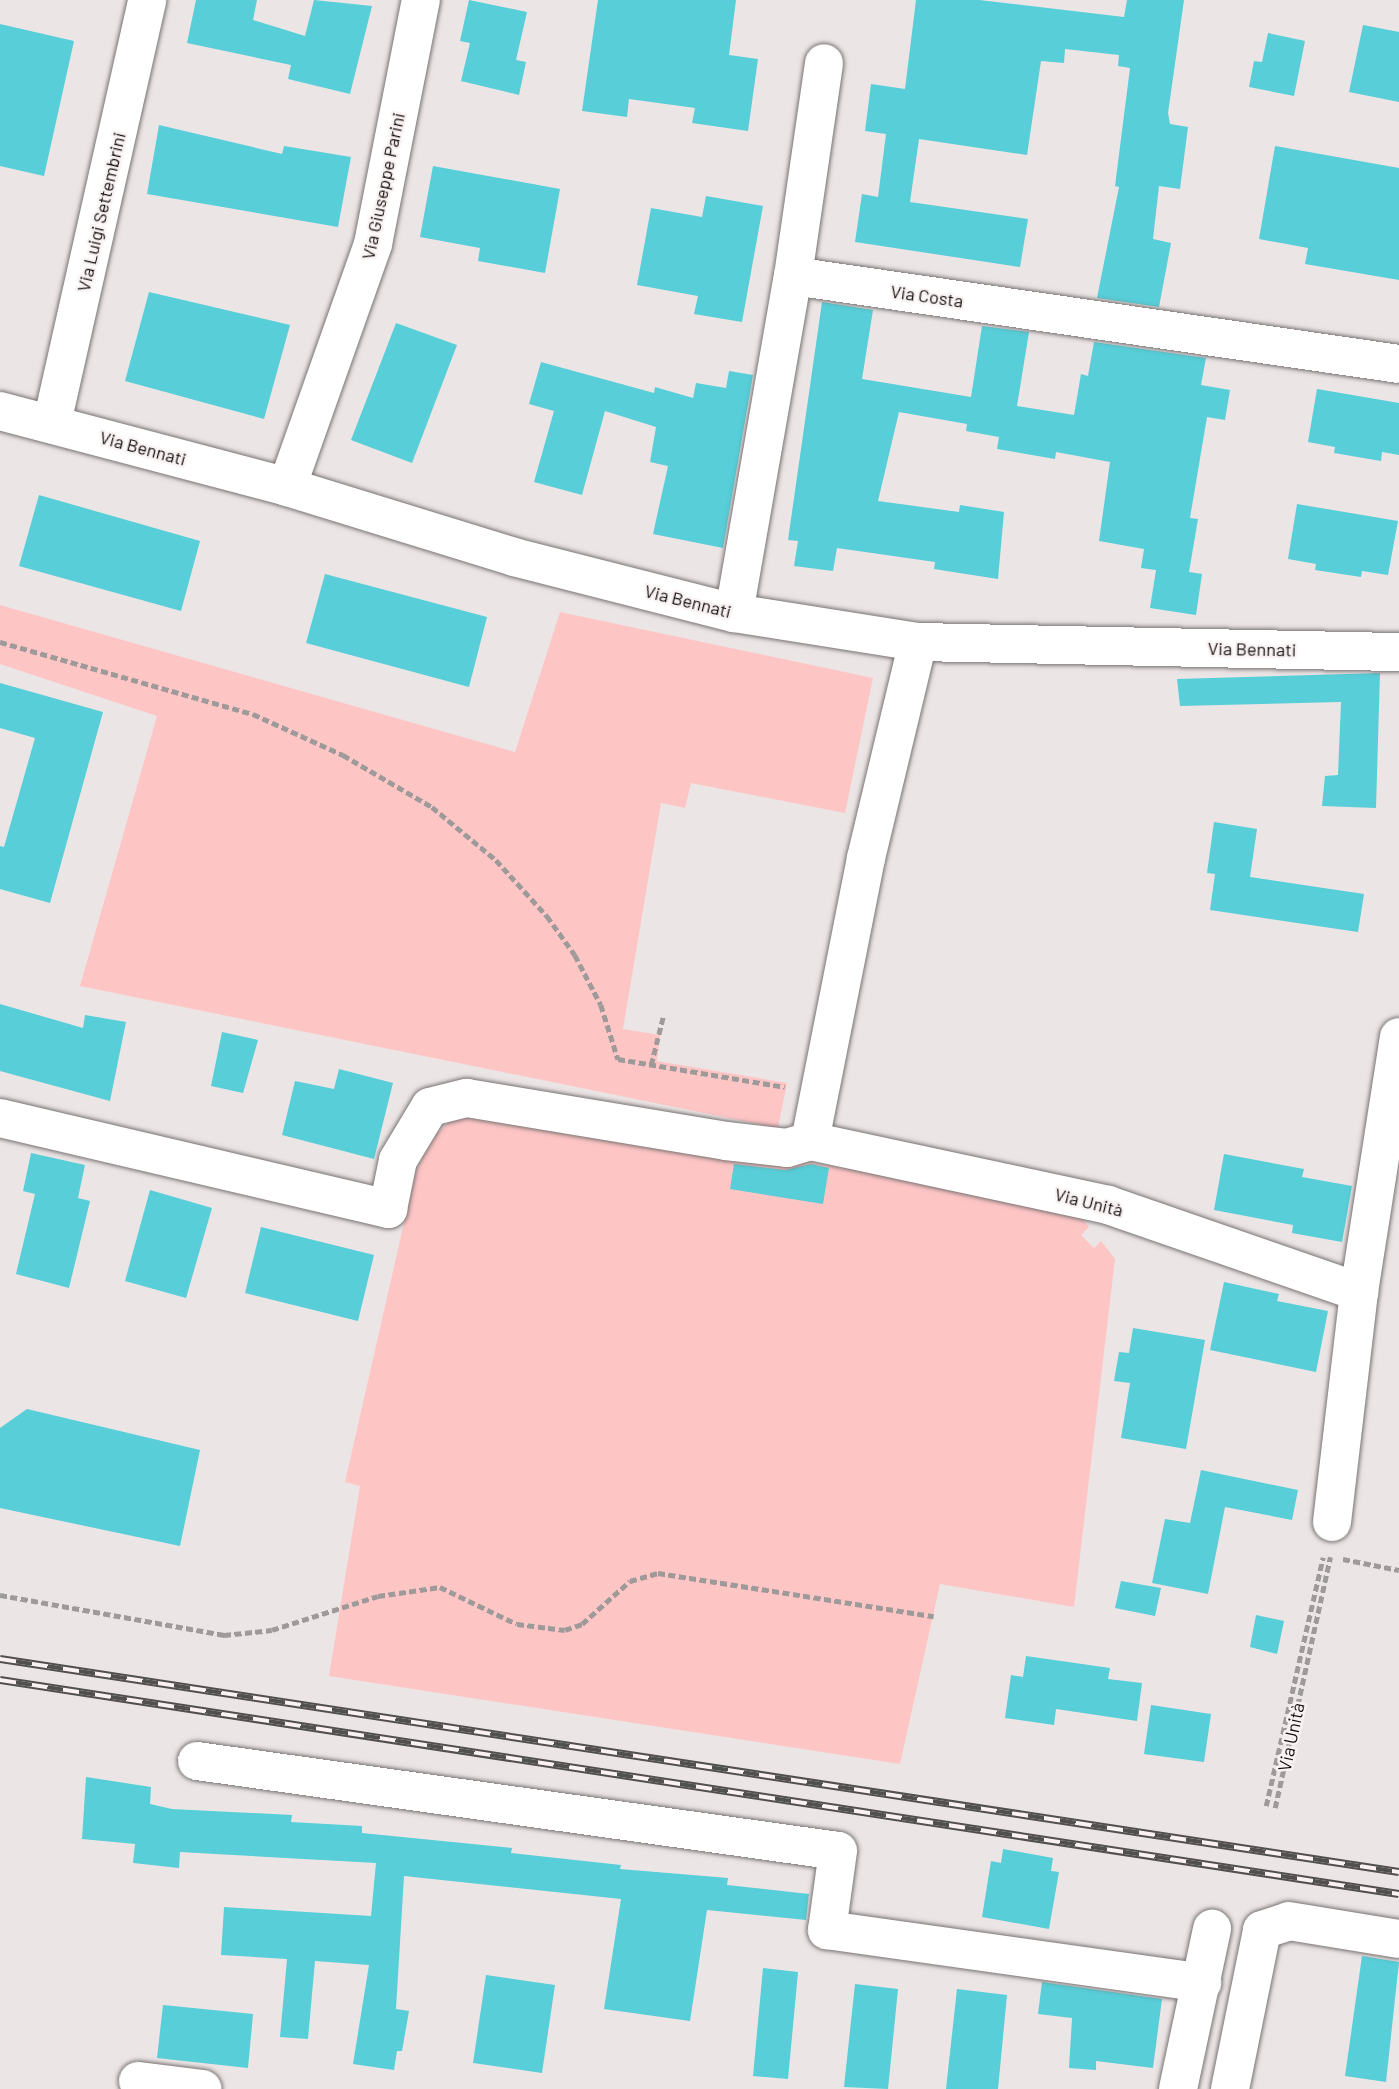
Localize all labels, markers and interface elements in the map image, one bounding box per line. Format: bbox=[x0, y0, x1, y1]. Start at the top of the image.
street label: Via Giuseppe Parini bbox=[357, 111, 409, 261]
street label: Via Luigi Settembrini bbox=[72, 130, 130, 294]
street label: Via Costa bbox=[889, 280, 965, 312]
street label: Via Bennati bbox=[97, 426, 189, 470]
street label: Via Bennati bbox=[642, 580, 734, 622]
street label: Via Bennati bbox=[1208, 637, 1296, 661]
street label: Via Unità bbox=[1053, 1183, 1125, 1221]
street label: Via Unità bbox=[1273, 1701, 1309, 1773]

